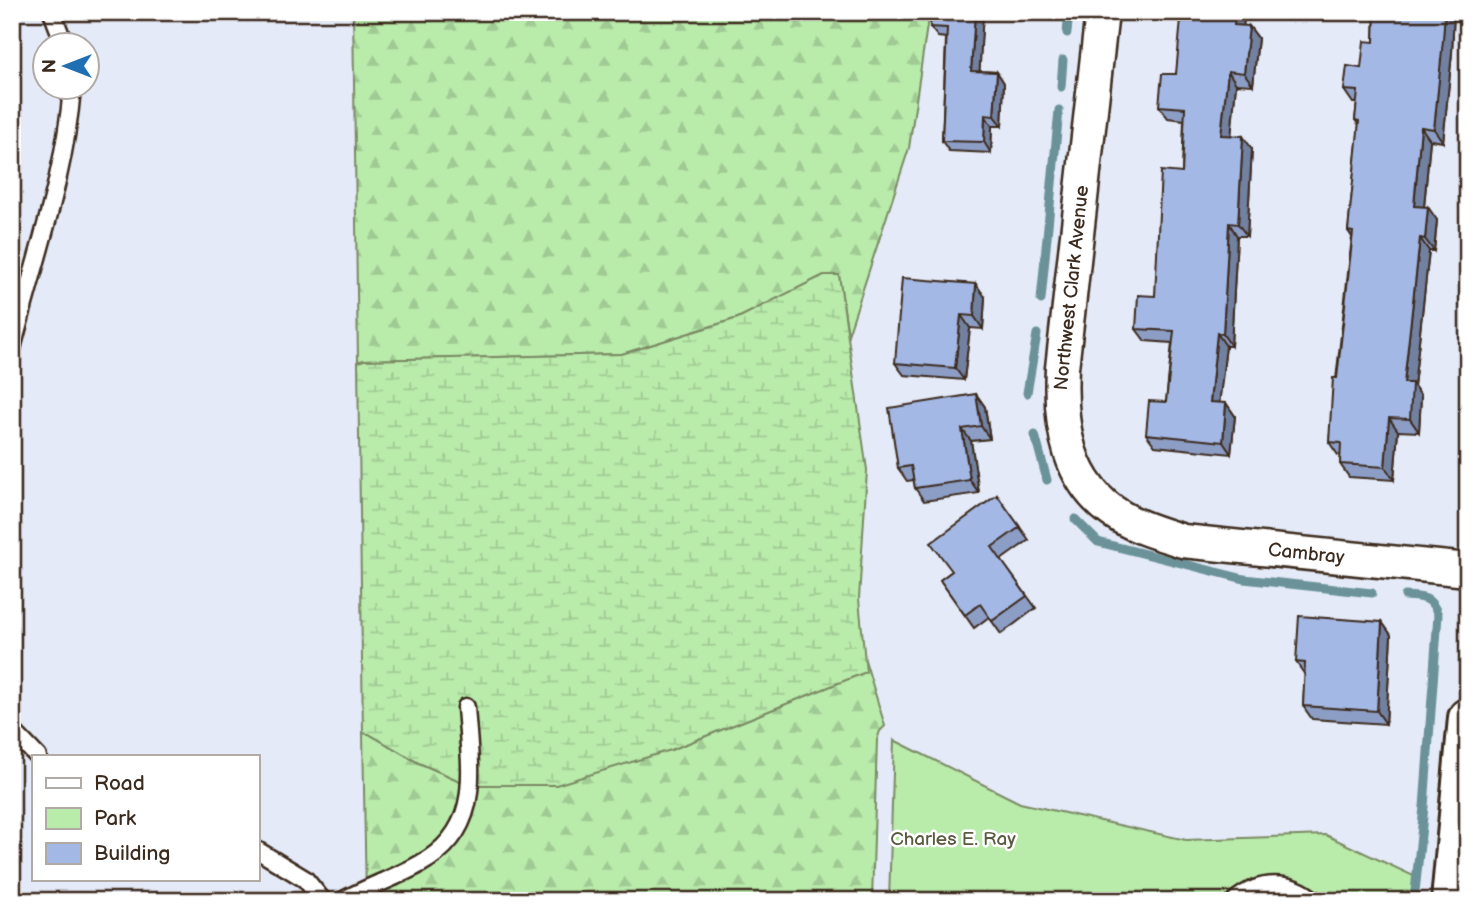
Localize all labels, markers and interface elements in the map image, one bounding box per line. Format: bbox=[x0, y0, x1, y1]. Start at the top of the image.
north arrow bbox=[32, 32, 102, 102]
text: N bbox=[39, 59, 62, 73]
street label: Northwest Clark Avenue bbox=[1050, 184, 1094, 392]
street label: Cambray bbox=[1267, 538, 1346, 569]
legend bbox=[32, 755, 259, 881]
text: Road bbox=[94, 771, 145, 796]
text: Park bbox=[94, 806, 137, 831]
park label: Charles E. Ray bbox=[890, 828, 1016, 851]
text: Building bbox=[94, 841, 170, 866]

